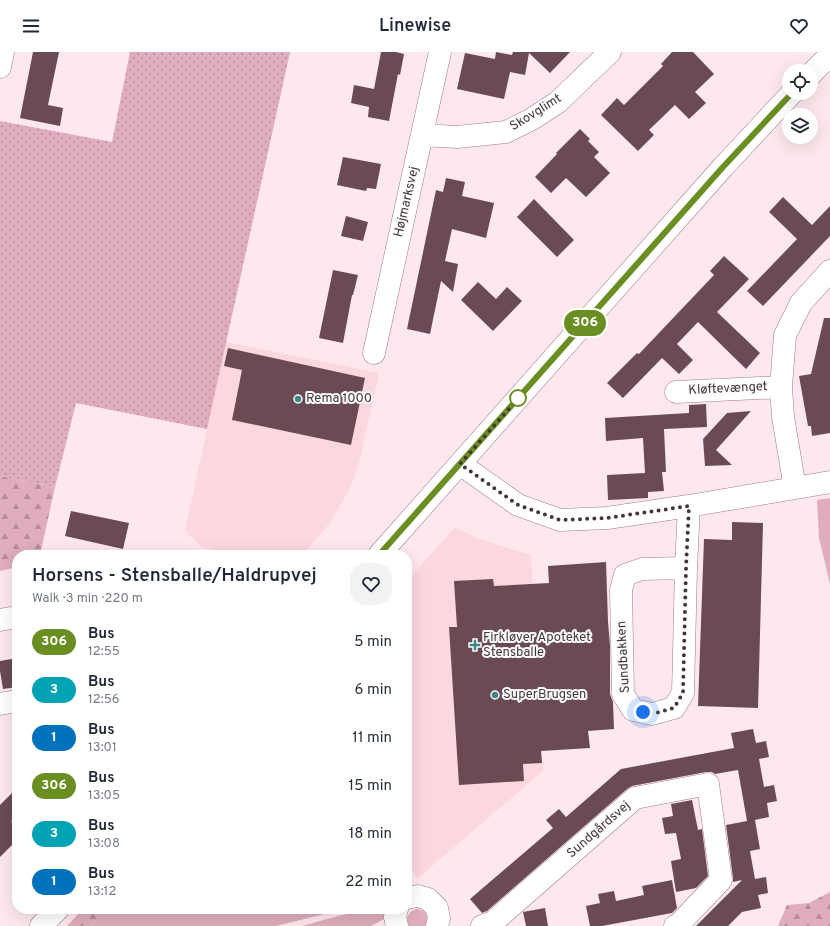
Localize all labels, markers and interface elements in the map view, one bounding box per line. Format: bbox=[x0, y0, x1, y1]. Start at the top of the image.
icon: menu bbox=[20, 15, 42, 37]
text: Linewise bbox=[379, 15, 451, 38]
icon: heart bbox=[788, 15, 810, 37]
map controls bbox=[782, 64, 818, 144]
button: locate bbox=[782, 64, 818, 100]
street label: Skovglimt bbox=[507, 91, 565, 135]
button: layers bbox=[782, 108, 818, 144]
street label: Højmarksvej bbox=[391, 165, 423, 239]
line badge: 306 bbox=[562, 310, 608, 336]
text: 306 bbox=[572, 314, 598, 331]
street label: Kløftevænget bbox=[688, 379, 768, 399]
unlabelled marker bbox=[509, 389, 527, 407]
place label: Rema 1000 bbox=[306, 391, 372, 407]
marker: Rema 1000 bbox=[293, 394, 303, 404]
button: heart bbox=[350, 563, 392, 605]
text: Horsens - Stensballe/Haldrupvej bbox=[32, 564, 317, 588]
text: Walk · 3 min · 220 m bbox=[32, 591, 143, 607]
street label: Sundbakken bbox=[614, 621, 634, 693]
text: Bus bbox=[88, 625, 115, 644]
place label: Firkløver Apoteket Stensballe bbox=[483, 630, 591, 661]
text: 306 bbox=[41, 633, 67, 650]
text: 5 min bbox=[354, 633, 392, 652]
marker: Firkløver Apoteket Stensballe bbox=[470, 640, 480, 650]
text: 12:55 bbox=[88, 644, 120, 660]
text: Bus bbox=[88, 673, 115, 692]
text: 3 bbox=[50, 681, 58, 698]
text: 6 min bbox=[355, 681, 392, 700]
place label: SuperBrugsen bbox=[503, 687, 586, 703]
marker: SuperBrugsen bbox=[490, 690, 500, 700]
text: 12:56 bbox=[88, 692, 120, 708]
your location bbox=[633, 702, 653, 722]
text: Bus bbox=[88, 721, 115, 740]
text: 1 bbox=[51, 729, 57, 746]
text: 11 min bbox=[352, 729, 392, 748]
text: 13:01 bbox=[88, 740, 117, 756]
text: Bus bbox=[88, 769, 115, 788]
text: 306 bbox=[41, 777, 67, 794]
text: 15 min bbox=[349, 777, 392, 796]
text: 13:05 bbox=[88, 788, 120, 804]
street label: Sundgårdsvej bbox=[564, 798, 634, 862]
text: Bus bbox=[88, 817, 115, 836]
text: 3 bbox=[50, 825, 58, 842]
text: 18 min bbox=[349, 825, 392, 844]
text: 13:08 bbox=[88, 836, 120, 852]
text: Bus bbox=[88, 865, 115, 884]
text: 1 bbox=[51, 873, 57, 890]
text: 22 min bbox=[345, 873, 392, 892]
text: 13:12 bbox=[88, 884, 116, 900]

